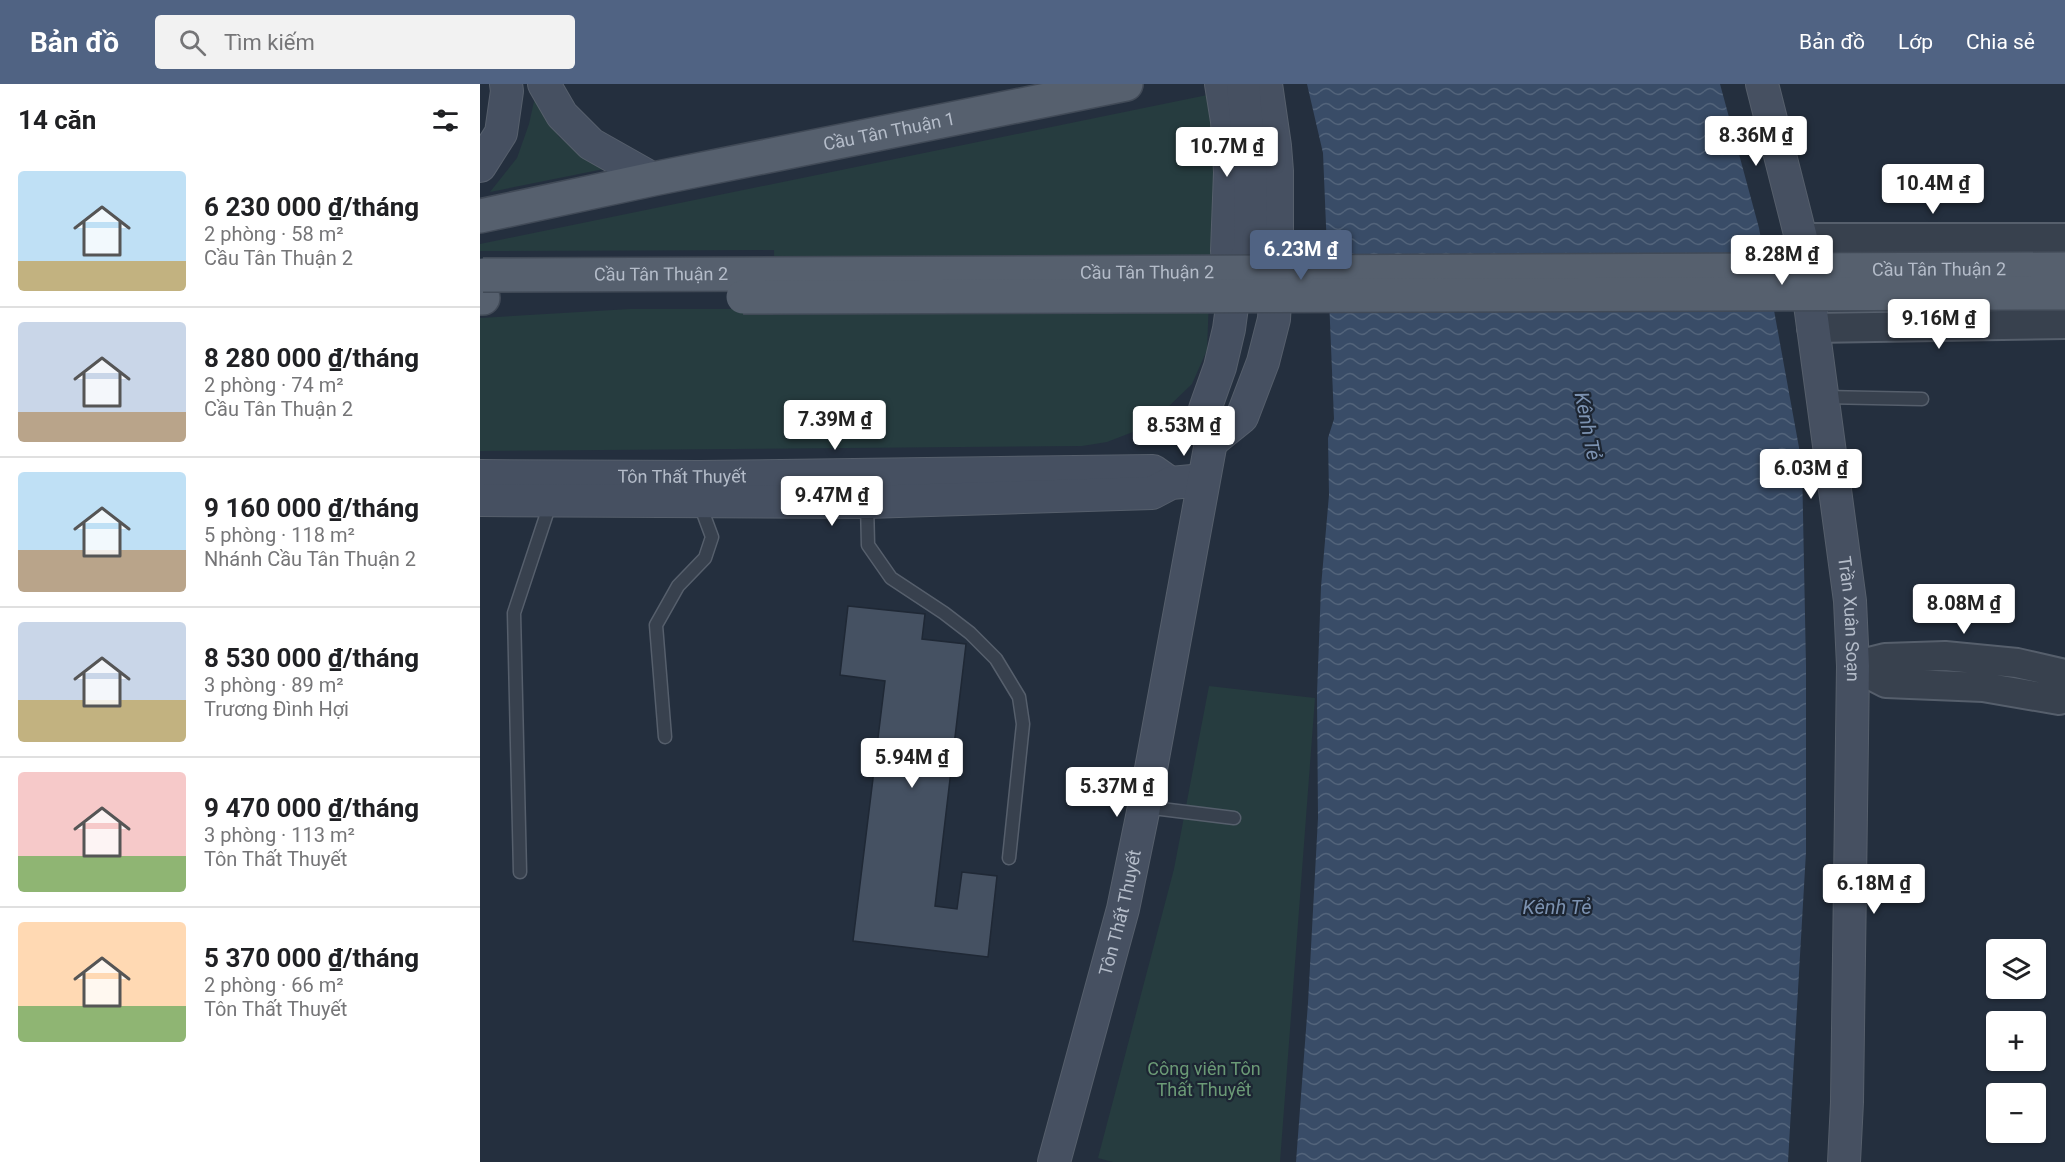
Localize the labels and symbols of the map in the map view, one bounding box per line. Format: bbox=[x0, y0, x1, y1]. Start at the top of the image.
street label: Cầu Tân Thuận 1 bbox=[821, 108, 957, 155]
pin: 8.36M ₫ bbox=[1701, 116, 1811, 167]
pin: 10.7M ₫ bbox=[1172, 127, 1282, 178]
pin: 10.4M ₫ bbox=[1878, 164, 1988, 215]
pin: 6.23M ₫ bbox=[1246, 230, 1356, 281]
pin: 8.28M ₫ bbox=[1727, 235, 1837, 286]
street label: Cầu Tân Thuận 2 bbox=[1872, 258, 2006, 280]
street label: Cầu Tân Thuận 2 bbox=[1080, 261, 1214, 283]
street label: Cầu Tân Thuận 2 bbox=[594, 263, 728, 285]
pin: 9.16M ₫ bbox=[1884, 299, 1994, 350]
water label: Kênh Tẻ bbox=[1570, 390, 1606, 462]
pin: 7.39M ₫ bbox=[780, 400, 890, 451]
pin: 8.53M ₫ bbox=[1129, 406, 1239, 457]
pin: 6.03M ₫ bbox=[1756, 449, 1866, 500]
street label: Tôn Thất Thuyết bbox=[617, 465, 747, 487]
pin: 9.47M ₫ bbox=[777, 476, 887, 527]
street label: Trần Xuân Soạn bbox=[1834, 555, 1864, 682]
pin: 8.08M ₫ bbox=[1909, 584, 2019, 635]
pin: 5.94M ₫ bbox=[857, 738, 967, 789]
pin: 5.37M ₫ bbox=[1062, 767, 1172, 818]
street label: Tôn Thất Thuyết bbox=[1094, 848, 1145, 978]
pin: 6.18M ₫ bbox=[1819, 864, 1929, 915]
water label: Kênh Tẻ bbox=[1522, 895, 1592, 919]
park label: Công viên Tôn Thất Thuyết bbox=[1147, 1058, 1261, 1100]

